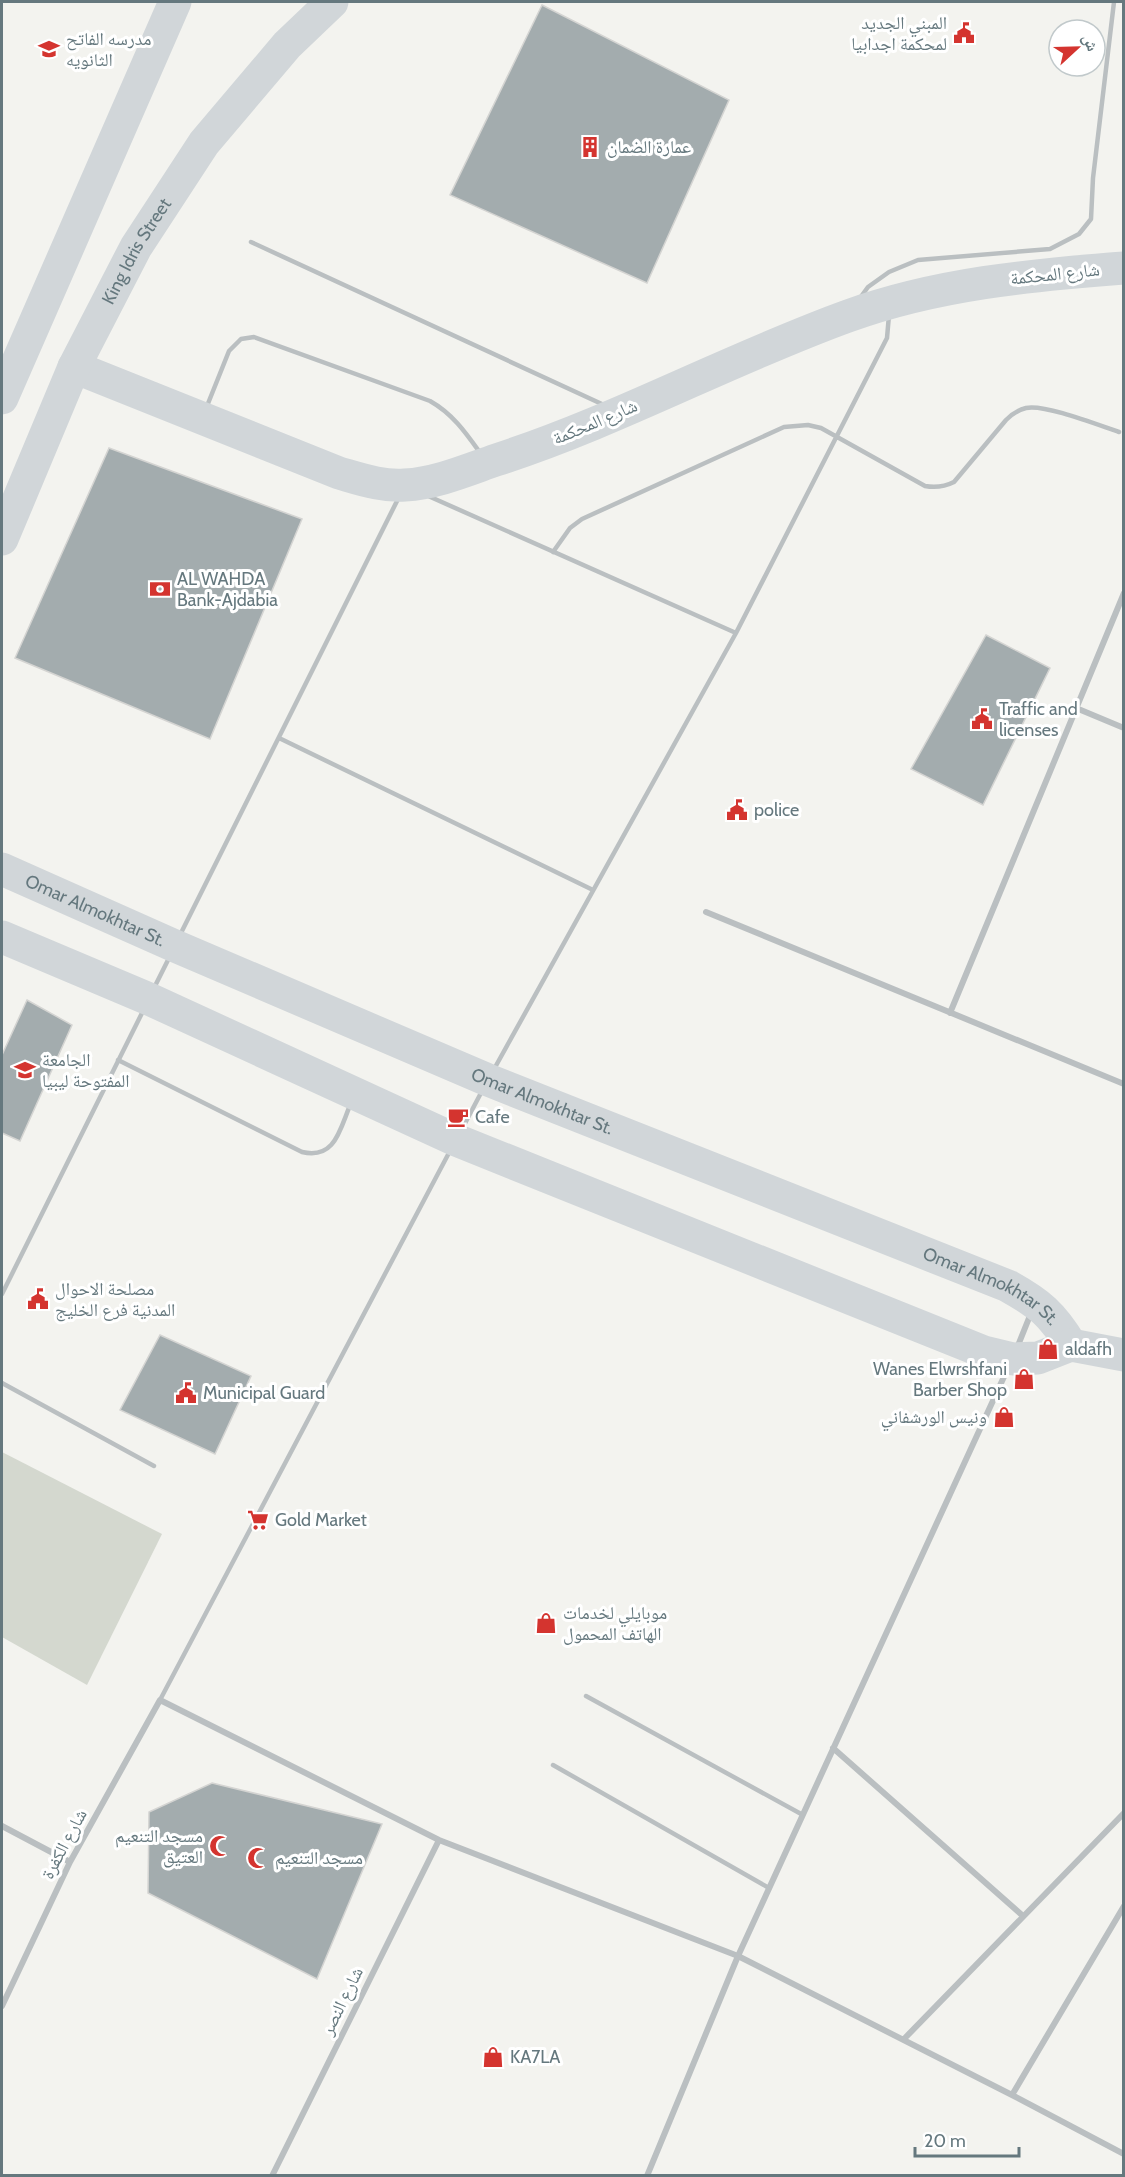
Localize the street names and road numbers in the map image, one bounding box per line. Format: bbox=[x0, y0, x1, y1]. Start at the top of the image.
street label: King Idris Street bbox=[97, 194, 176, 308]
street label: شارع المحكمة bbox=[1009, 258, 1101, 290]
street label: شارع المحكمة bbox=[549, 394, 641, 450]
street label: Omar Almokhtar St. bbox=[22, 870, 169, 951]
street label: Omar Almokhtar St. bbox=[468, 1063, 616, 1139]
street label: Omar Almokhtar St. bbox=[920, 1242, 1064, 1330]
street label: شارع الكفرة bbox=[36, 1805, 92, 1883]
street label: شارع النصر bbox=[316, 1963, 368, 2039]

